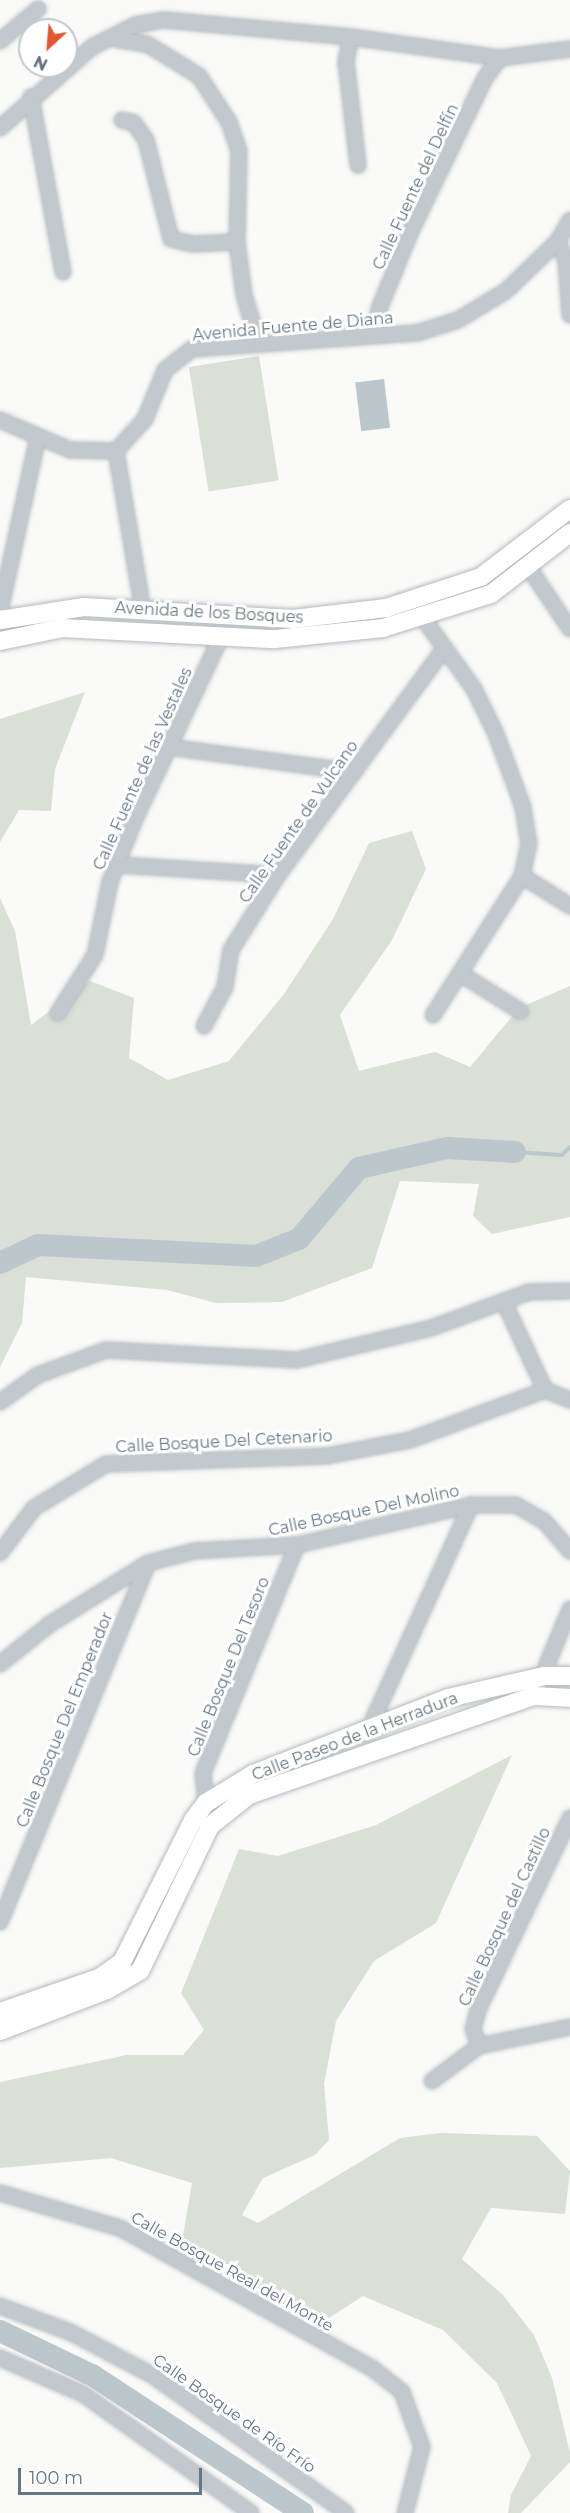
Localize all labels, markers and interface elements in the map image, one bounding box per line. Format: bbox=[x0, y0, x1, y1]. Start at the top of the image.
north arrow bbox=[18, 18, 78, 78]
text: N bbox=[31, 51, 51, 74]
street label: Calle Fuente del Delfín bbox=[369, 101, 463, 273]
street label: Avenida Fuente de Diana bbox=[192, 309, 394, 345]
street label: Avenida de los Bosques bbox=[114, 598, 304, 628]
street label: Calle Fuente de las Vestales bbox=[90, 665, 196, 873]
street label: Calle Fuente de Vulcano bbox=[236, 737, 362, 907]
street label: Calle Bosque Del Cetenario bbox=[115, 1427, 333, 1457]
street label: Calle Bosque Del Molino bbox=[267, 1481, 461, 1541]
street label: Calle Bosque Del Tesoro bbox=[184, 1574, 274, 1760]
street label: Calle Bosque Del Emperador bbox=[13, 1610, 117, 1830]
street label: Calle Paseo de la Herradura bbox=[249, 1689, 461, 1785]
street label: Calle Bosque del Castillo bbox=[455, 1824, 555, 2010]
street label: Calle Bosque Real del Monte bbox=[127, 2208, 337, 2336]
street label: Calle Bosque de Río Frío bbox=[149, 2351, 319, 2477]
scale bar bbox=[21, 2456, 206, 2494]
text: 100 m bbox=[29, 2467, 83, 2489]

